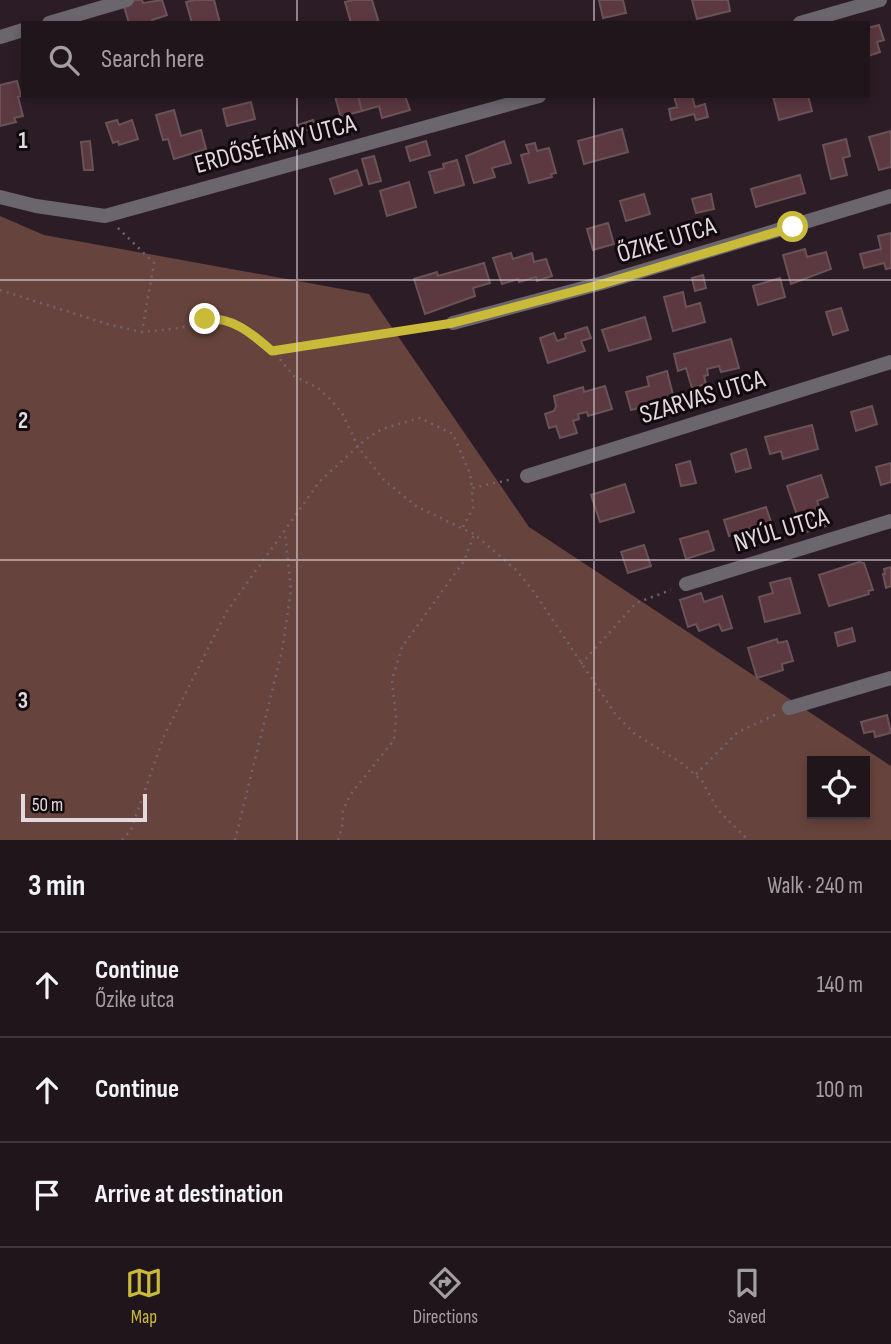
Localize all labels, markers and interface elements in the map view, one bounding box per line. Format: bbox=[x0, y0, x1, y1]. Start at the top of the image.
search box bbox=[21, 21, 870, 98]
icon: search bbox=[45, 41, 83, 79]
text: Search here bbox=[101, 44, 204, 75]
street label: ERDŐSÉTÁNY UTCA bbox=[191, 108, 360, 181]
text: 1 bbox=[18, 127, 28, 155]
street label: ŐZIKE UTCA bbox=[613, 210, 721, 270]
route start bbox=[777, 211, 808, 242]
route end bbox=[189, 303, 220, 334]
street label: SZARVAS UTCA bbox=[636, 364, 769, 431]
text: 2 bbox=[18, 407, 28, 435]
street label: NYÚL UTCA bbox=[730, 501, 833, 560]
text: 3 bbox=[18, 687, 28, 715]
map controls bbox=[807, 756, 870, 819]
button: locate bbox=[807, 756, 870, 819]
scale bar bbox=[21, 791, 147, 823]
text: 50 m bbox=[32, 794, 63, 817]
text: 3 min bbox=[28, 868, 85, 904]
text: Walk · 240 m bbox=[767, 872, 863, 900]
text: Continue bbox=[95, 955, 179, 986]
icon: ahead bbox=[28, 966, 66, 1004]
text: 140 m bbox=[817, 971, 863, 999]
text: Őzike utca bbox=[95, 986, 174, 1014]
icon: ahead bbox=[28, 1071, 66, 1109]
text: Continue bbox=[95, 1074, 179, 1105]
text: 100 m bbox=[816, 1076, 863, 1104]
icon: arrive bbox=[28, 1176, 66, 1214]
text: Arrive at destination bbox=[95, 1179, 283, 1210]
tab: Map bbox=[125, 1264, 163, 1329]
tab: Directions bbox=[413, 1264, 478, 1329]
tab: Saved bbox=[728, 1264, 766, 1329]

